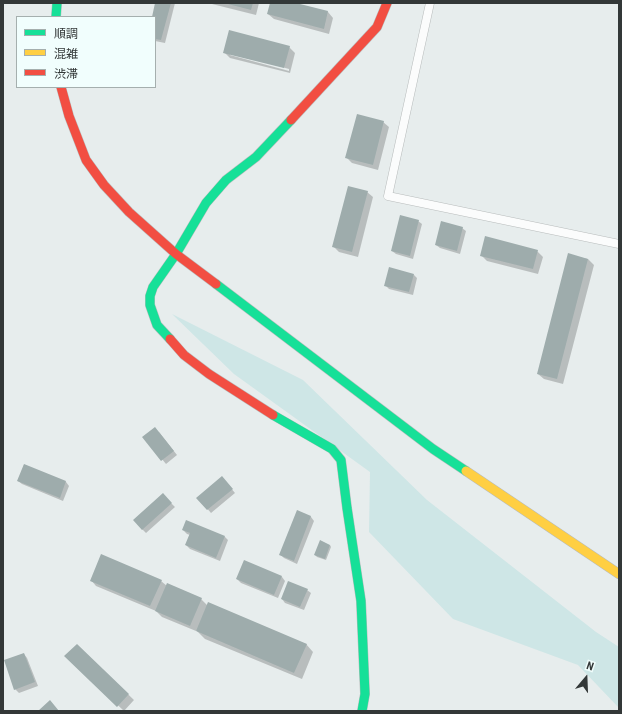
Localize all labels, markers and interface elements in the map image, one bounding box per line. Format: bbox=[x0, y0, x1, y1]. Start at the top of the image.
legend bbox=[16, 16, 156, 88]
text: 順調 bbox=[54, 27, 78, 41]
text: 混雑 bbox=[54, 47, 78, 61]
text: 渋滞 bbox=[54, 67, 78, 81]
north arrow bbox=[566, 658, 606, 698]
text: N bbox=[585, 659, 595, 673]

